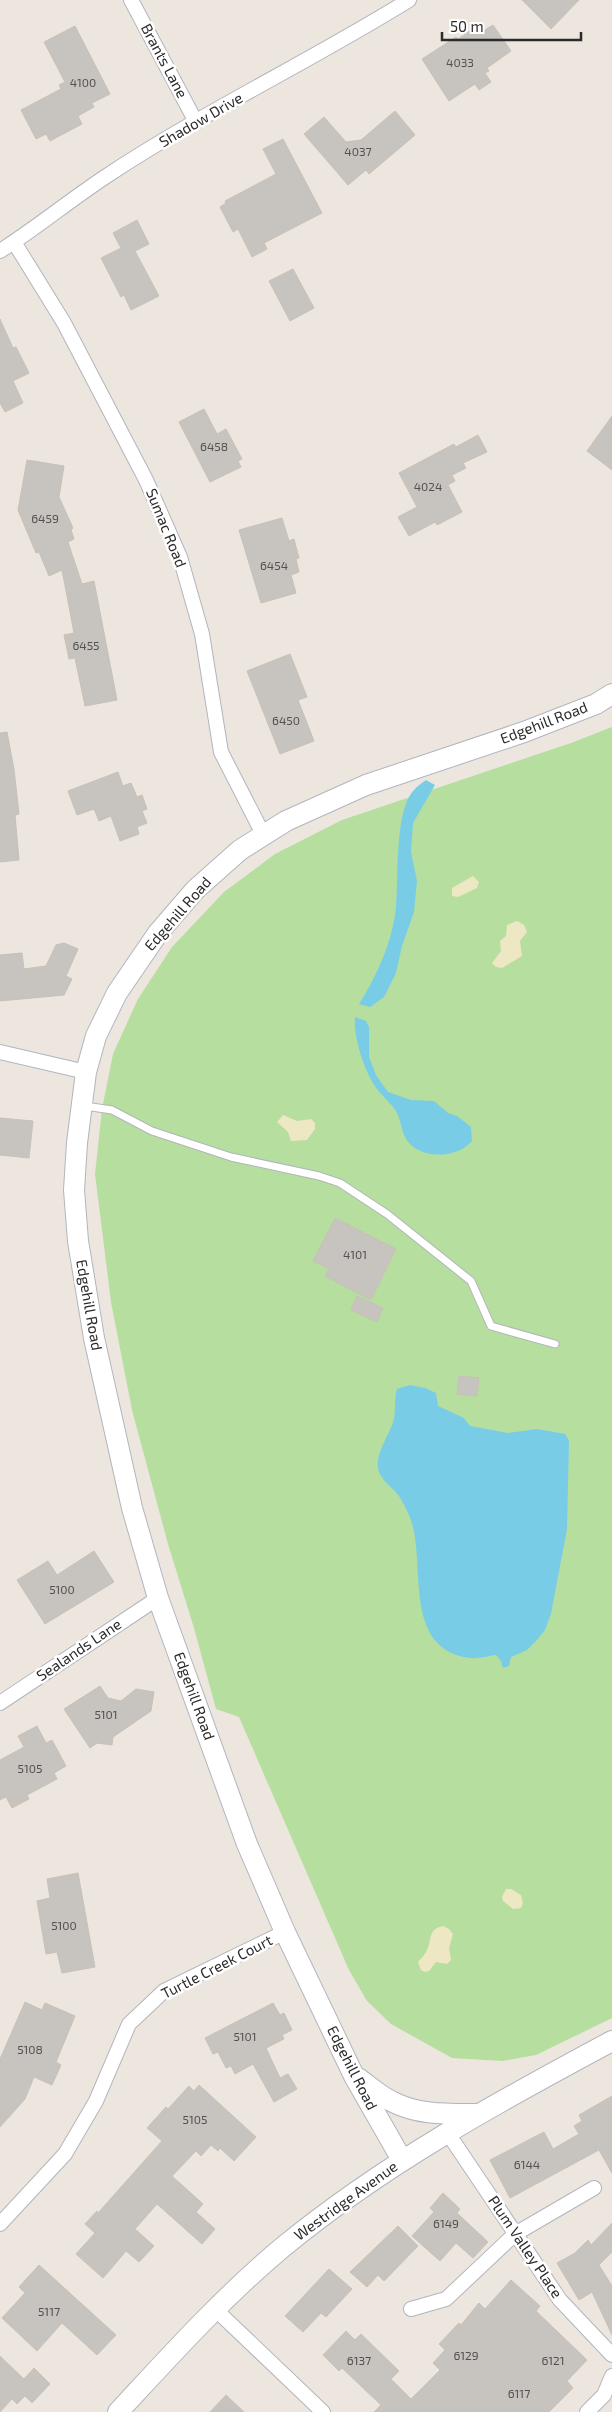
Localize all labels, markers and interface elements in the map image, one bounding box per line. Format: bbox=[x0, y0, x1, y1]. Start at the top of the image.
scale bar bbox=[442, 10, 581, 42]
text: 50 m bbox=[450, 17, 484, 35]
street label: Brants Lane bbox=[138, 20, 192, 101]
house number: 4033 bbox=[446, 55, 474, 69]
house number: 4100 bbox=[70, 75, 96, 89]
street label: Shadow Drive bbox=[156, 88, 245, 150]
house number: 4037 bbox=[344, 144, 372, 158]
house number: 6458 bbox=[200, 439, 228, 453]
house number: 4024 bbox=[414, 479, 442, 493]
street label: Sumac Road bbox=[143, 486, 191, 570]
house number: 6459 bbox=[31, 511, 59, 525]
house number: 6454 bbox=[260, 558, 288, 572]
house number: 6455 bbox=[72, 638, 100, 652]
street label: Edgehill Road bbox=[497, 697, 590, 747]
house number: 6450 bbox=[272, 713, 300, 727]
street label: Edgehill Road bbox=[140, 873, 214, 954]
house number: 4101 bbox=[343, 1247, 367, 1261]
street label: Edgehill Road bbox=[73, 1258, 107, 1352]
house number: 5100 bbox=[49, 1582, 75, 1596]
street label: Sealands Lane bbox=[33, 1614, 124, 1684]
street label: Edgehill Road bbox=[171, 1649, 219, 1742]
house number: 5101 bbox=[94, 1707, 118, 1721]
house number: 5105 bbox=[18, 1761, 42, 1775]
house number: 5100 bbox=[51, 1918, 77, 1932]
street label: Turtle Creek Court bbox=[158, 1930, 275, 2002]
street label: Edgehill Road bbox=[324, 2022, 382, 2113]
house number: 5101 bbox=[233, 2029, 257, 2043]
house number: 5108 bbox=[17, 2042, 43, 2056]
house number: 5105 bbox=[183, 2112, 207, 2126]
street label: Westridge Avenue bbox=[290, 2157, 401, 2244]
house number: 6144 bbox=[514, 2157, 540, 2171]
street label: Plum Valley Place bbox=[485, 2192, 567, 2301]
house number: 6149 bbox=[433, 2216, 459, 2230]
house number: 5117 bbox=[38, 2304, 60, 2318]
house number: 6129 bbox=[453, 2348, 479, 2362]
house number: 6137 bbox=[347, 2353, 371, 2367]
house number: 6121 bbox=[541, 2353, 565, 2367]
house number: 6117 bbox=[508, 2386, 530, 2400]

